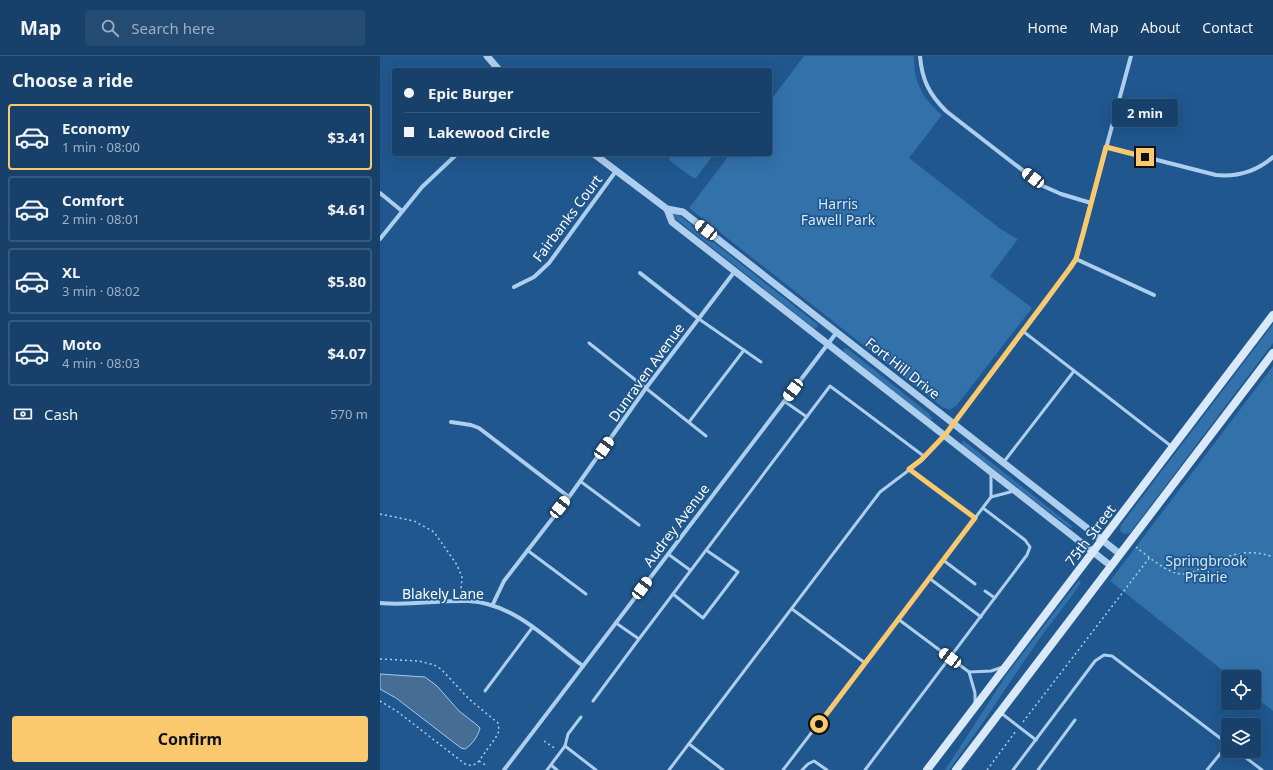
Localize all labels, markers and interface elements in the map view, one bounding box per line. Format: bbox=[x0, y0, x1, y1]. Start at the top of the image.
search box bbox=[85, 10, 365, 46]
text: Map bbox=[20, 15, 61, 41]
icon: search bbox=[99, 17, 121, 39]
text: Search here bbox=[131, 18, 215, 38]
text: Home bbox=[1028, 18, 1067, 37]
text: Map bbox=[1089, 18, 1119, 37]
text: About bbox=[1141, 18, 1180, 37]
text: Contact bbox=[1202, 18, 1253, 37]
text: Choose a ride bbox=[12, 68, 133, 92]
text: Epic Burger bbox=[428, 83, 513, 103]
callout: 2 min bbox=[1112, 99, 1178, 127]
text: 2 min bbox=[1127, 104, 1163, 122]
text: Economy bbox=[62, 118, 130, 138]
icon: car bbox=[14, 119, 50, 155]
text: Lakewood Circle bbox=[428, 122, 550, 142]
text: $3.41 bbox=[327, 127, 366, 147]
text: 1 min · 08:00 bbox=[62, 138, 140, 156]
route end bbox=[1136, 148, 1154, 166]
car bbox=[1020, 166, 1046, 190]
street label: Fairbanks Court bbox=[528, 171, 606, 265]
text: Comfort bbox=[62, 190, 124, 210]
icon: car bbox=[14, 191, 50, 227]
park label: Harris Fawell Park bbox=[801, 194, 876, 229]
text: $4.61 bbox=[327, 199, 366, 219]
text: 2 min · 08:01 bbox=[62, 210, 140, 228]
car bbox=[693, 218, 719, 242]
text: XL bbox=[62, 262, 80, 282]
icon: car bbox=[14, 263, 50, 299]
text: $5.80 bbox=[327, 271, 366, 291]
text: 3 min · 08:02 bbox=[62, 282, 140, 300]
street label: Dunraven Avenue bbox=[604, 319, 688, 425]
street label: Fort Hill Drive bbox=[862, 333, 944, 403]
text: Moto bbox=[62, 334, 101, 354]
icon: car bbox=[14, 335, 50, 371]
text: $4.07 bbox=[327, 343, 366, 363]
text: 4 min · 08:03 bbox=[62, 354, 140, 372]
car bbox=[781, 377, 805, 403]
icon: cash bbox=[12, 403, 34, 425]
text: Cash bbox=[44, 404, 78, 424]
text: 570 m bbox=[330, 405, 368, 423]
car bbox=[592, 435, 616, 461]
street label: Audrey Avenue bbox=[639, 480, 714, 570]
car bbox=[548, 494, 572, 520]
street label: 75th Street bbox=[1061, 500, 1119, 570]
park label: Springbrook Prairie bbox=[1165, 551, 1247, 586]
car bbox=[630, 575, 654, 601]
street label: Blakely Lane bbox=[402, 584, 484, 603]
car bbox=[937, 646, 963, 670]
map controls bbox=[1221, 670, 1261, 758]
button: locate bbox=[1221, 670, 1261, 710]
route start bbox=[810, 715, 828, 733]
button: Confirm bbox=[12, 716, 368, 762]
button: layers bbox=[1221, 718, 1261, 758]

